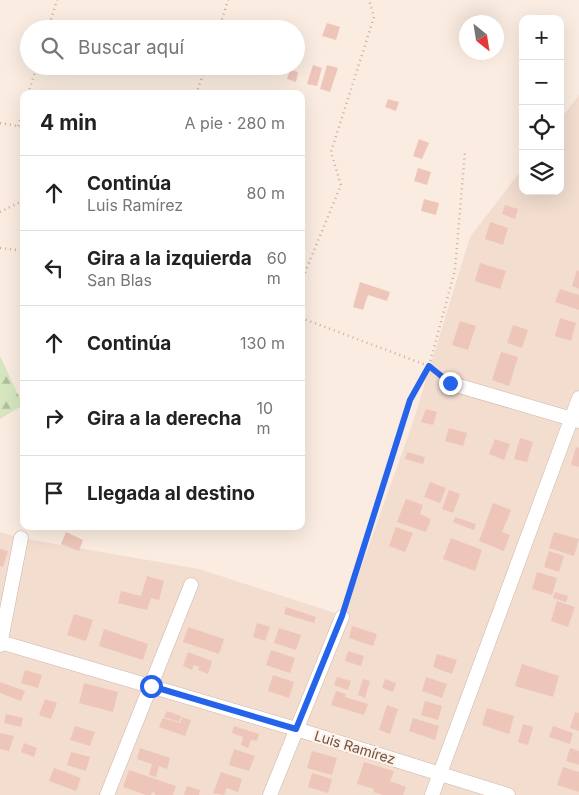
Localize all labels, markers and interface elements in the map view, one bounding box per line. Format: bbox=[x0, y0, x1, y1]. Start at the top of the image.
north arrow bbox=[459, 15, 504, 60]
map controls bbox=[519, 15, 564, 195]
button: + bbox=[519, 15, 564, 60]
search box bbox=[20, 20, 305, 75]
icon: search bbox=[38, 34, 66, 62]
text: Buscar aquí bbox=[78, 36, 184, 59]
button: − bbox=[519, 60, 564, 105]
button: locate bbox=[519, 105, 564, 150]
text: 4 min bbox=[40, 110, 97, 135]
text: A pie · 280 m bbox=[185, 113, 285, 133]
button: layers bbox=[519, 150, 564, 195]
text: Continúa bbox=[87, 172, 171, 195]
icon: ahead bbox=[40, 179, 68, 207]
text: 80 m bbox=[246, 183, 285, 203]
text: Luis Ramírez bbox=[87, 195, 183, 215]
text: Gira a la izquierda bbox=[87, 247, 252, 270]
text: 60 m bbox=[267, 248, 287, 288]
icon: left bbox=[40, 254, 68, 282]
text: San Blas bbox=[87, 270, 152, 290]
icon: ahead bbox=[40, 329, 68, 357]
text: Continúa bbox=[87, 332, 171, 355]
text: 130 m bbox=[240, 333, 285, 353]
route end bbox=[439, 372, 462, 395]
text: 10 m bbox=[257, 398, 273, 438]
icon: right bbox=[40, 404, 68, 432]
text: Gira a la derecha bbox=[87, 407, 242, 430]
icon: arrive bbox=[40, 479, 68, 507]
text: Llegada al destino bbox=[87, 482, 255, 505]
route start bbox=[140, 675, 163, 698]
street label: Luis Ramírez bbox=[312, 727, 398, 767]

